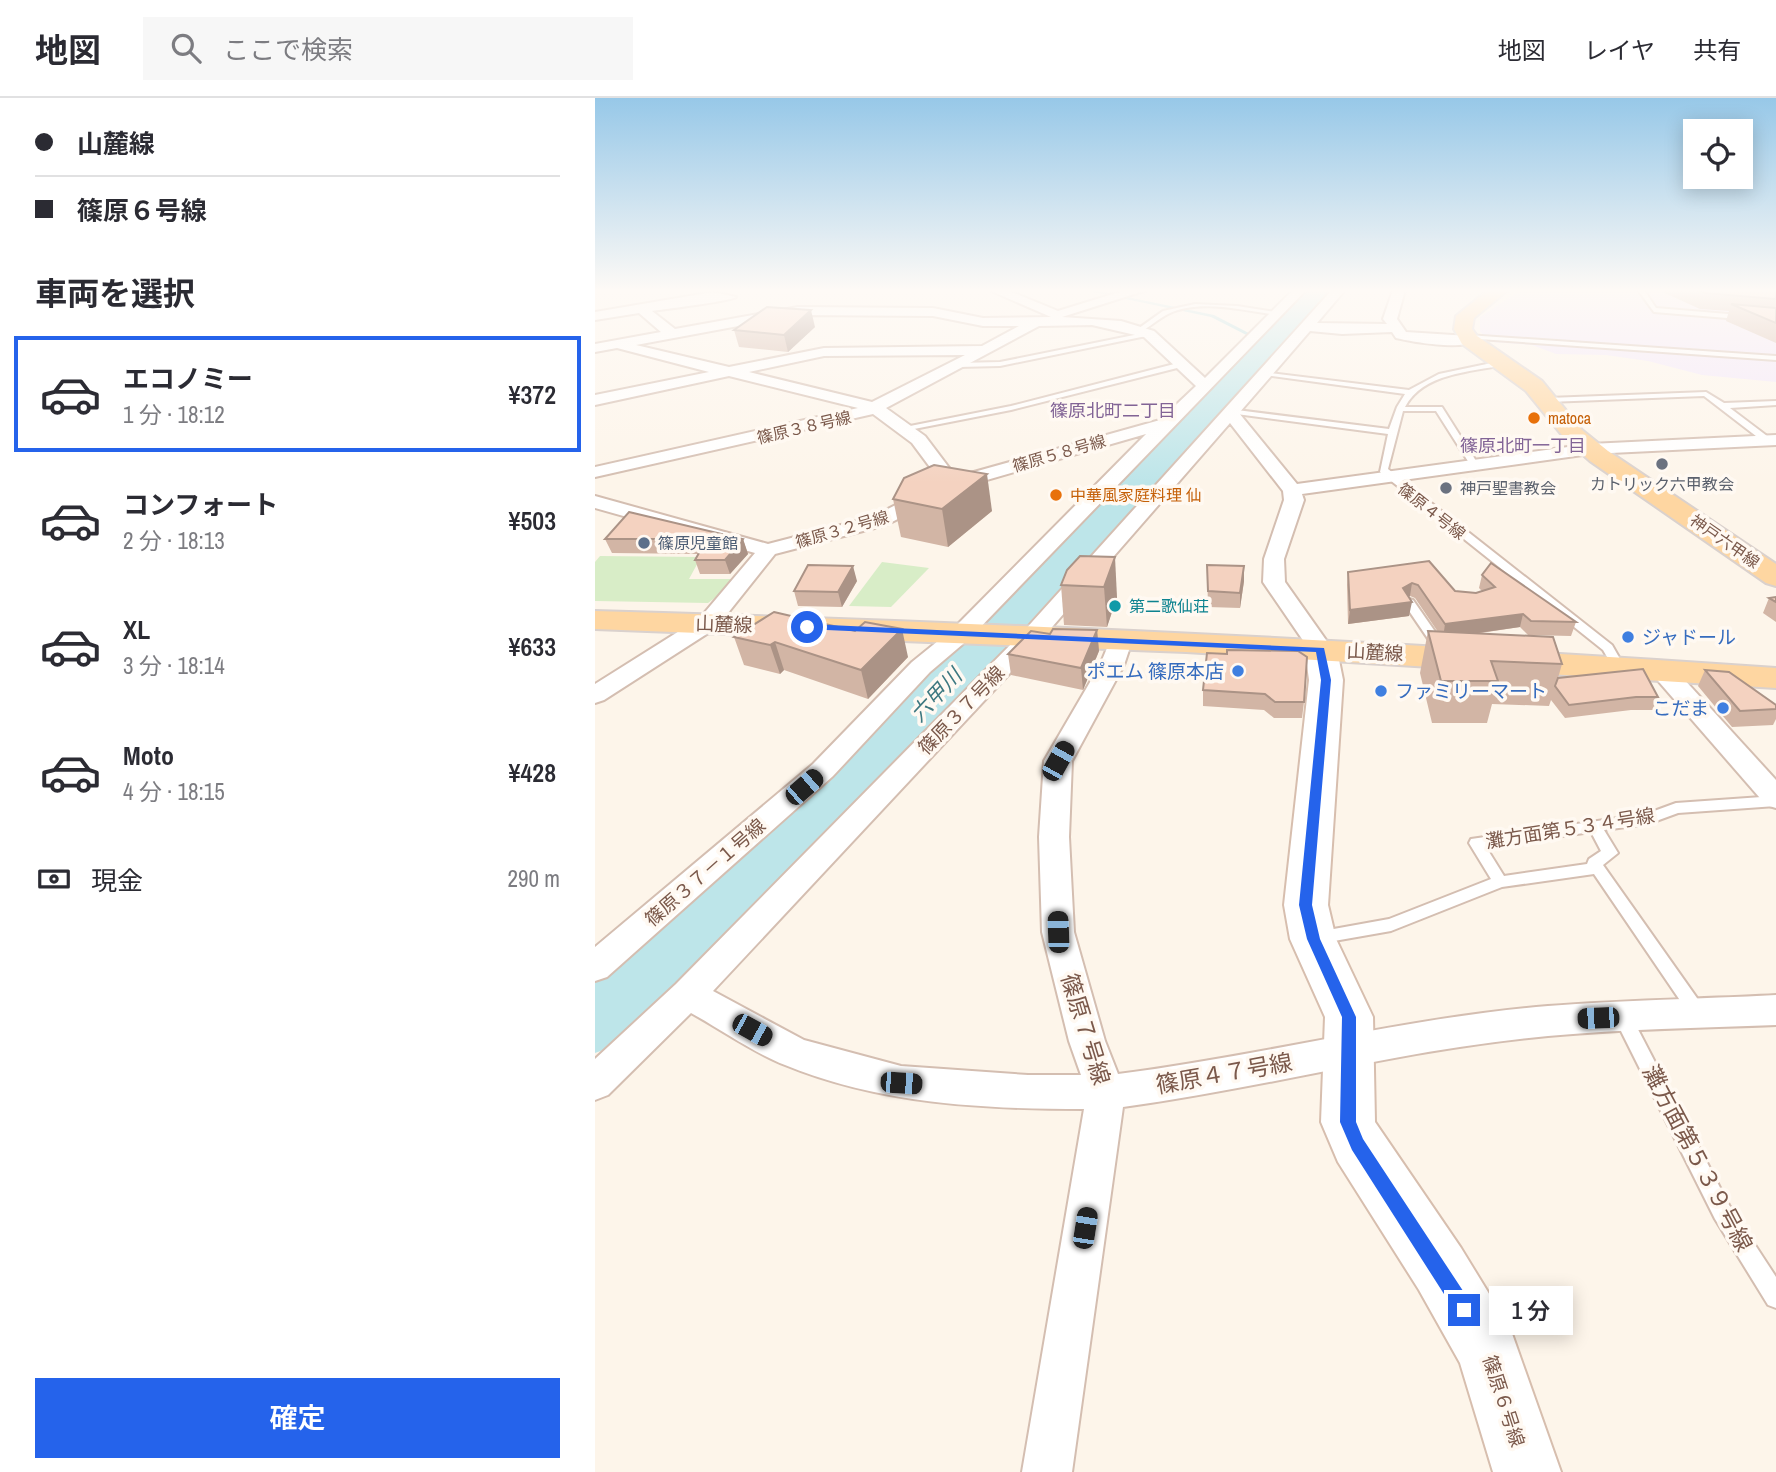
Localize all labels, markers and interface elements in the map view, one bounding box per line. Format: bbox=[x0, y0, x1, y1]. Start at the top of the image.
search box bbox=[143, 17, 633, 80]
text: 地図 bbox=[35, 28, 101, 72]
icon: search bbox=[167, 29, 205, 67]
text: ここで検索 bbox=[223, 32, 353, 67]
text: 地図 bbox=[1498, 34, 1546, 66]
text: レイヤ bbox=[1584, 34, 1655, 66]
text: 共有 bbox=[1693, 34, 1741, 66]
map controls bbox=[1683, 119, 1753, 189]
button: locate bbox=[1683, 119, 1753, 189]
text: 山麓線 bbox=[77, 126, 155, 161]
text: 篠原６号線 bbox=[77, 193, 207, 228]
text: 車両を選択 bbox=[35, 272, 195, 315]
text: エコノミー bbox=[123, 361, 253, 396]
icon: car bbox=[39, 363, 102, 426]
text: ¥372 bbox=[509, 377, 556, 412]
district label: 篠原北町二丁目 bbox=[1050, 398, 1176, 423]
text: 1 分 · 18:12 bbox=[123, 399, 225, 430]
street label: 篠原３８号線 bbox=[755, 405, 853, 449]
place label: matoca bbox=[1548, 407, 1592, 429]
marker: matoca bbox=[1526, 410, 1542, 426]
street label: 篠原５８号線 bbox=[1010, 429, 1108, 477]
district label: 篠原北町一丁目 bbox=[1460, 433, 1586, 458]
marker: カトリック六甲教会 bbox=[1654, 456, 1670, 472]
place label: カトリック六甲教会 bbox=[1590, 473, 1734, 495]
place label: 神戸聖書教会 bbox=[1460, 477, 1556, 499]
street label: 篠原４号線 bbox=[1394, 478, 1470, 544]
marker: 神戸聖書教会 bbox=[1438, 480, 1454, 496]
place label: 中華風家庭料理 仙 bbox=[1070, 484, 1202, 506]
text: コンフォート bbox=[123, 487, 278, 522]
marker: 中華風家庭料理 仙 bbox=[1048, 487, 1064, 503]
icon: car bbox=[39, 489, 102, 552]
text: ¥503 bbox=[509, 503, 556, 538]
street label: 篠原３２号線 bbox=[793, 505, 891, 553]
street label: 神戸六甲線 bbox=[1686, 509, 1764, 573]
text: 2 分 · 18:13 bbox=[123, 525, 225, 556]
place label: 篠原児童館 bbox=[658, 532, 738, 554]
marker: 篠原児童館 bbox=[636, 535, 652, 551]
place label: 第二歌仙荘 bbox=[1129, 595, 1209, 617]
marker: 第二歌仙荘 bbox=[1107, 598, 1123, 614]
street label: 山麓線 bbox=[695, 610, 753, 638]
route start bbox=[791, 611, 823, 643]
text: XL bbox=[123, 612, 150, 647]
icon: car bbox=[39, 615, 102, 678]
place label: ジャドール bbox=[1642, 624, 1736, 650]
text: ¥633 bbox=[509, 629, 556, 664]
marker: ジャドール bbox=[1620, 629, 1636, 645]
street label: 山麓線 bbox=[1346, 638, 1404, 666]
text: 3 分 · 18:14 bbox=[123, 650, 225, 681]
place label: ポエム 篠原本店 bbox=[1087, 658, 1224, 684]
street label: 篠原３７号線 bbox=[912, 660, 1010, 760]
water label: 六甲川 bbox=[904, 661, 969, 728]
marker: ポエム 篠原本店 bbox=[1230, 663, 1246, 679]
place label: ファミリーマート bbox=[1395, 678, 1547, 704]
marker: ファミリーマート bbox=[1373, 683, 1389, 699]
place label: こだま bbox=[1652, 695, 1709, 721]
marker: こだま bbox=[1715, 700, 1731, 716]
text: Moto bbox=[123, 738, 174, 773]
car bbox=[1039, 738, 1078, 784]
icon: car bbox=[39, 741, 102, 804]
text: ¥428 bbox=[509, 755, 556, 790]
car bbox=[782, 765, 827, 809]
text: 4 分 · 18:15 bbox=[123, 776, 225, 807]
street label: 灘方面第５３４号線 bbox=[1484, 802, 1656, 854]
street label: 篠原３７－１号線 bbox=[639, 812, 771, 932]
icon: cash bbox=[35, 860, 73, 898]
text: 現金 bbox=[91, 863, 143, 898]
text: 290 m bbox=[508, 863, 560, 894]
car bbox=[1047, 911, 1070, 953]
street label: 篠原７号線 bbox=[1054, 969, 1118, 1089]
car bbox=[1577, 1007, 1620, 1029]
car bbox=[729, 1011, 776, 1049]
street label: 篠原４７号線 bbox=[1153, 1046, 1295, 1100]
street label: 灘方面第５３９号線 bbox=[1636, 1059, 1760, 1257]
car bbox=[880, 1071, 923, 1095]
car bbox=[1072, 1206, 1099, 1250]
callout: 1 分 bbox=[1489, 1286, 1573, 1334]
route end bbox=[1448, 1294, 1480, 1326]
text: 1 分 bbox=[1512, 1295, 1550, 1326]
street label: 篠原６号線 bbox=[1477, 1352, 1531, 1450]
button: 確定 bbox=[35, 1378, 560, 1458]

